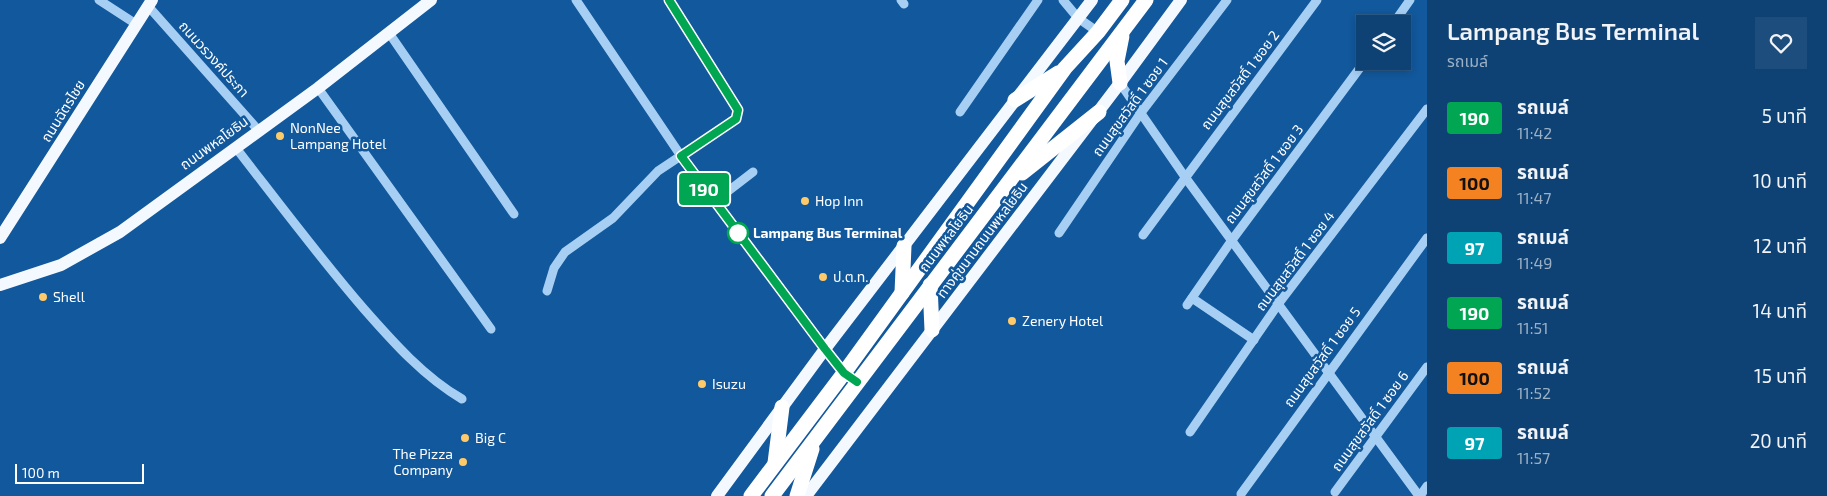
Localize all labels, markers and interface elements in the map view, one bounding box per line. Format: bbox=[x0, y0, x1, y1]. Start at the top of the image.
map controls bbox=[1356, 15, 1411, 70]
button: layers bbox=[1356, 15, 1411, 70]
text: Lampang Bus Terminal bbox=[1447, 16, 1699, 45]
street label: ถนนวรวงค์ประภา bbox=[176, 17, 253, 100]
button: heart bbox=[1755, 17, 1807, 69]
street label: ถนนสุขสวัสดิ์ 1 ซอย 2 bbox=[1197, 27, 1283, 133]
text: รถเมล์ bbox=[1447, 51, 1488, 70]
street label: ถนนสุขสวัสดิ์ 1 ซอย 1 bbox=[1088, 54, 1172, 160]
street label: ถนนฉัตรไชย bbox=[37, 77, 88, 145]
text: รถเมล์ bbox=[1517, 95, 1569, 118]
text: 5 นาที bbox=[1762, 104, 1807, 127]
text: 190 bbox=[1460, 107, 1489, 129]
street label: ถนนพหลโยธิน bbox=[176, 112, 251, 173]
place label: NonNee Lampang Hotel bbox=[290, 119, 387, 152]
street label: ถนนสุขสวัสดิ์ 1 ซอย 3 bbox=[1221, 121, 1307, 227]
text: 11:42 bbox=[1517, 123, 1552, 142]
marker: NonNee Lampang Hotel bbox=[274, 130, 286, 142]
text: รถเมล์ bbox=[1517, 160, 1569, 183]
text: 10 นาที bbox=[1753, 169, 1807, 192]
text: 100 bbox=[1459, 172, 1490, 194]
line badge: 190 bbox=[675, 173, 733, 205]
text: 190 bbox=[689, 178, 719, 200]
street label: ทางคู่ขนานถนนพหลโยธิน bbox=[932, 178, 1032, 302]
text: 11:47 bbox=[1517, 188, 1552, 207]
place label: Hop Inn bbox=[815, 192, 863, 209]
marker: Hop Inn bbox=[799, 195, 811, 207]
street label: ถนนพหลโยธิน bbox=[915, 201, 976, 275]
street label: ถนนสุขสวัสดิ์ 1 ซอย 4 bbox=[1252, 207, 1338, 315]
marker: Lampang Bus Terminal bbox=[727, 222, 749, 244]
place label: Lampang Bus Terminal bbox=[753, 224, 903, 241]
text: รถเมล์ bbox=[1517, 225, 1569, 248]
text: 12 นาที bbox=[1754, 234, 1807, 257]
text: 97 bbox=[1464, 237, 1485, 259]
text: 11:49 bbox=[1517, 253, 1553, 272]
place label: ป.ต.ท. bbox=[833, 268, 869, 285]
marker: ป.ต.ท. bbox=[817, 271, 829, 283]
place label: Shell bbox=[53, 288, 86, 305]
text: รถเมล์ bbox=[1517, 290, 1569, 313]
marker: Shell bbox=[37, 291, 49, 303]
text: 14 นาที bbox=[1753, 299, 1807, 322]
text: 190 bbox=[1460, 302, 1489, 324]
street label: ถนนสุขสวัสดิ์ 1 ซอย 5 bbox=[1280, 303, 1364, 411]
place label: Zenery Hotel bbox=[1022, 312, 1104, 329]
marker: Zenery Hotel bbox=[1006, 315, 1018, 327]
text: 11:51 bbox=[1517, 318, 1548, 337]
text: รถเมล์ bbox=[1517, 355, 1569, 378]
text: 15 นาที bbox=[1754, 364, 1807, 387]
street label: ถนนสุขสวัสดิ์ 1 ซอย 6 bbox=[1327, 367, 1413, 475]
text: 100 bbox=[1459, 367, 1490, 389]
place label: Isuzu bbox=[712, 375, 746, 392]
marker: Isuzu bbox=[696, 378, 708, 390]
text: 11:52 bbox=[1517, 383, 1551, 402]
text: รถเมล์ bbox=[1517, 420, 1569, 443]
place label: Big C bbox=[475, 429, 506, 446]
text: 20 นาที bbox=[1750, 429, 1807, 452]
marker: Big C bbox=[459, 432, 471, 444]
text: 97 bbox=[1464, 432, 1485, 454]
place label: The Pizza Company bbox=[392, 445, 454, 478]
text: 11:57 bbox=[1517, 448, 1550, 467]
marker: The Pizza Company bbox=[457, 456, 469, 468]
scale bar bbox=[15, 461, 144, 484]
text: 100 m bbox=[22, 464, 60, 481]

